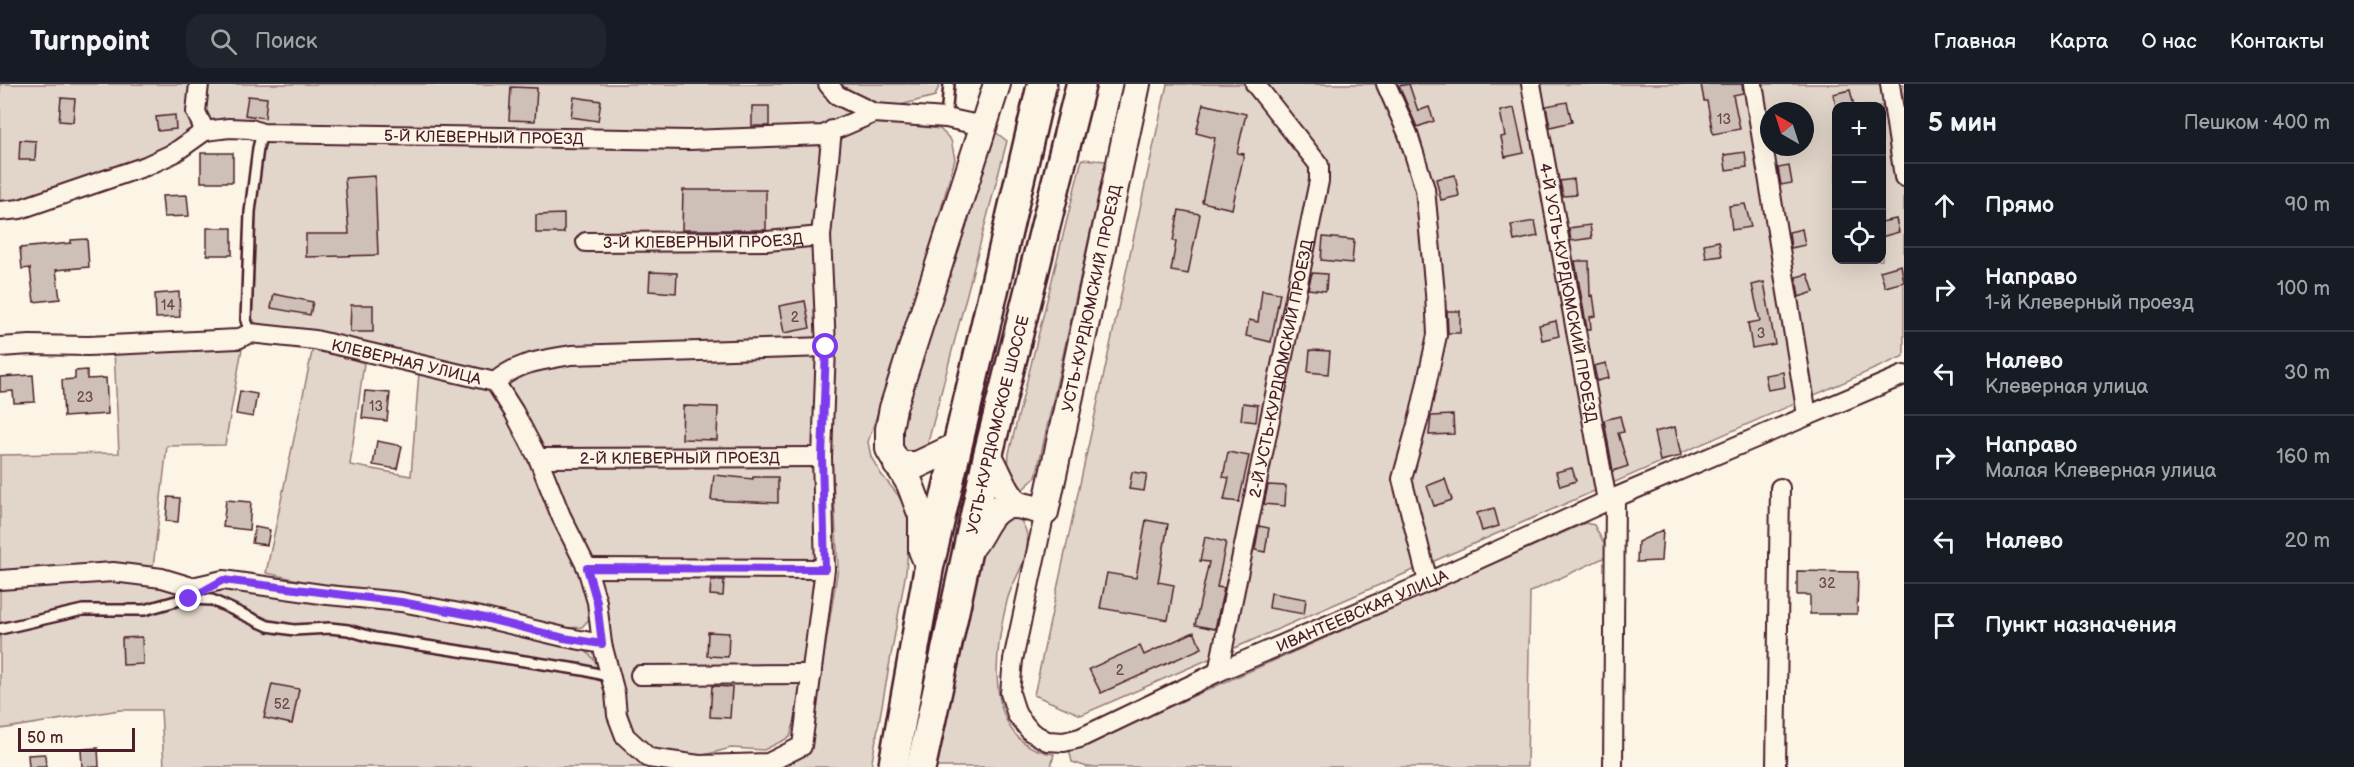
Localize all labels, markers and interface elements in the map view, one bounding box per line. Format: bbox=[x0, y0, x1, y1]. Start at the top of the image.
search box bbox=[186, 14, 606, 68]
text: Turnpoint bbox=[30, 25, 150, 58]
icon: search bbox=[207, 25, 240, 58]
text: Поиск bbox=[255, 28, 317, 55]
text: Главная bbox=[1933, 29, 2016, 54]
text: Карта bbox=[2049, 29, 2108, 54]
text: О нас bbox=[2141, 29, 2197, 54]
text: Контакты bbox=[2230, 29, 2324, 54]
north arrow bbox=[1760, 102, 1814, 156]
map controls bbox=[1832, 102, 1886, 264]
button: + bbox=[1832, 102, 1886, 156]
text: 5 мин bbox=[1928, 108, 1997, 139]
house number: 13 bbox=[1717, 111, 1731, 128]
text: Пешком · 400 m bbox=[2184, 111, 2330, 135]
street label: 5-Й КЛЕВЕРНЫЙ ПРОЕЗД bbox=[384, 127, 584, 149]
button: − bbox=[1832, 156, 1886, 210]
street label: 4-Й УСТЬ-КУРДЮМСКИЙ ПРОЕЗД bbox=[1535, 161, 1601, 424]
street label: УСТЬ-КУРДЮМСКИЙ ПРОЕЗД bbox=[1059, 183, 1126, 414]
icon: ahead bbox=[1928, 189, 1961, 222]
text: Прямо bbox=[1985, 192, 2054, 219]
text: 90 m bbox=[2285, 193, 2330, 217]
button: locate bbox=[1832, 210, 1886, 264]
street label: 3-Й КЛЕВЕРНЫЙ ПРОЕЗД bbox=[603, 230, 804, 253]
street label: 2-Й УСТЬ-КУРДЮМСКИЙ ПРОЕЗД bbox=[1246, 238, 1318, 500]
text: Направо bbox=[1985, 264, 2077, 291]
icon: right bbox=[1928, 273, 1961, 306]
text: 100 m bbox=[2277, 277, 2330, 301]
text: 1-й Клеверный проезд bbox=[1985, 291, 2194, 315]
house number: 14 bbox=[161, 297, 175, 314]
house number: 2 bbox=[791, 309, 800, 326]
street label: УСТЬ-КУРДЮМСКОЕ ШОССЕ bbox=[963, 313, 1034, 536]
house number: 3 bbox=[1757, 325, 1765, 342]
route start bbox=[812, 333, 838, 359]
street label: КЛЕВЕРНАЯ УЛИЦА bbox=[329, 336, 483, 390]
text: Налево bbox=[1985, 348, 2063, 375]
icon: left bbox=[1928, 357, 1961, 390]
text: 30 m bbox=[2284, 361, 2330, 385]
text: Клеверная улица bbox=[1985, 375, 2148, 399]
house number: 23 bbox=[77, 389, 93, 406]
house number: 13 bbox=[369, 398, 383, 415]
text: Направо bbox=[1985, 432, 2077, 459]
icon: right bbox=[1928, 441, 1961, 474]
text: 160 m bbox=[2276, 445, 2330, 469]
street label: 2-Й КЛЕВЕРНЫЙ ПРОЕЗД bbox=[580, 449, 780, 469]
text: Малая Клеверная улица bbox=[1985, 459, 2216, 483]
icon: left bbox=[1928, 525, 1961, 558]
text: Налево bbox=[1985, 528, 2063, 555]
text: 20 m bbox=[2285, 529, 2330, 553]
street label: ИВАНТЕЕВСКАЯ УЛИЦА bbox=[1274, 566, 1451, 657]
house number: 32 bbox=[1819, 575, 1836, 592]
route end bbox=[175, 585, 201, 611]
icon: arrive bbox=[1928, 609, 1961, 642]
text: Пункт назначения bbox=[1985, 612, 2177, 639]
house number: 2 bbox=[1116, 662, 1125, 679]
house number: 52 bbox=[274, 696, 291, 713]
scale bar bbox=[18, 725, 135, 752]
text: 50 m bbox=[27, 729, 63, 748]

